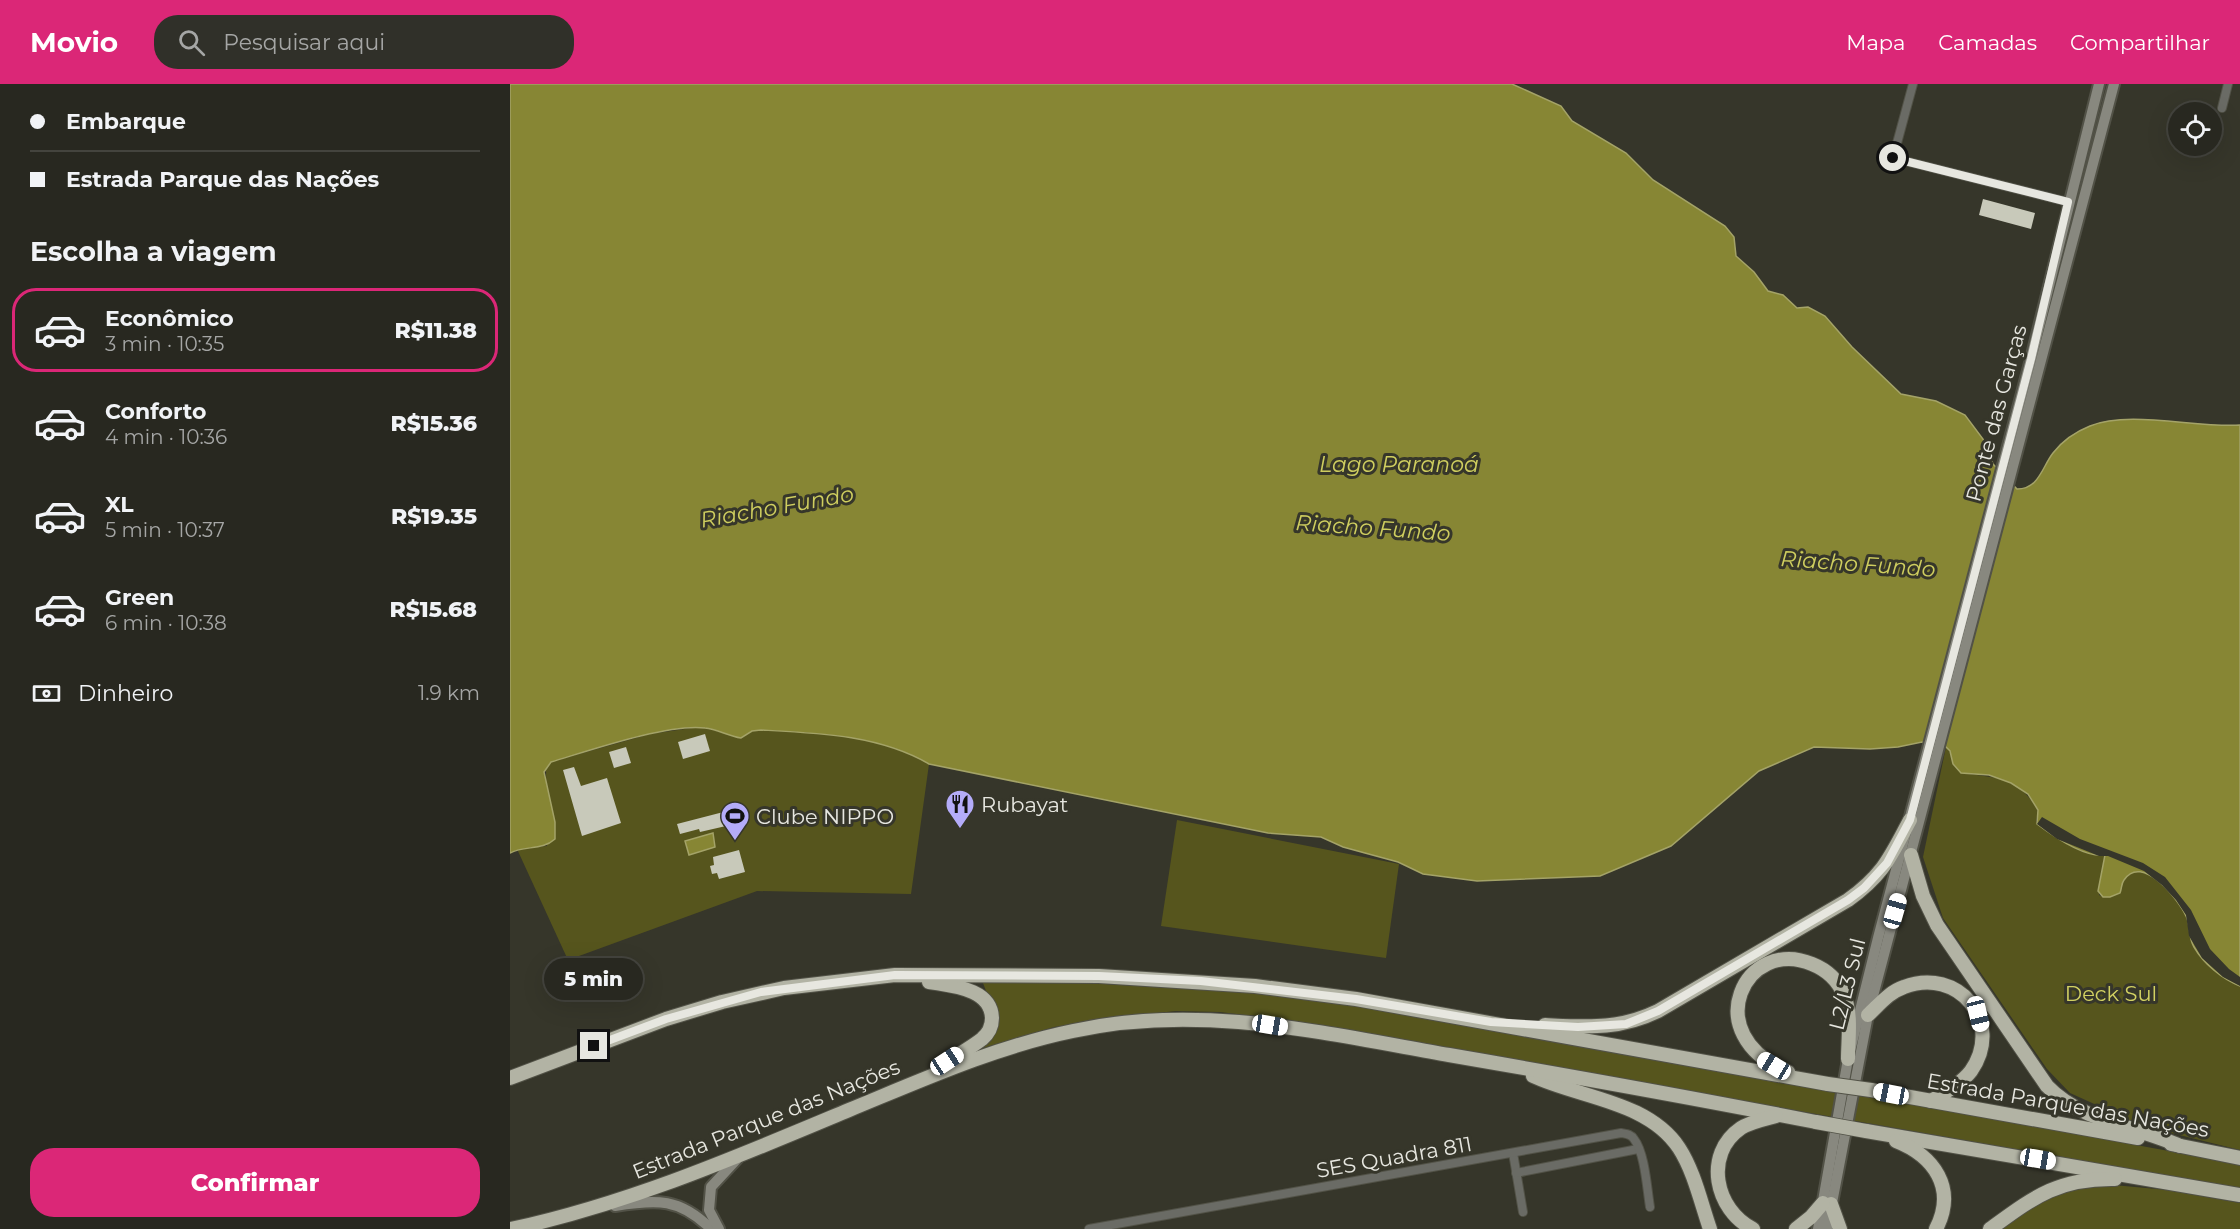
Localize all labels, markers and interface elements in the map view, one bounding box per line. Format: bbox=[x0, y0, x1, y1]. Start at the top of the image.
search box bbox=[154, 15, 574, 69]
text: Movio bbox=[30, 25, 118, 59]
icon: search bbox=[175, 26, 208, 59]
text: Pesquisar aqui bbox=[223, 29, 385, 56]
text: Mapa bbox=[1846, 30, 1905, 55]
text: Camadas bbox=[1938, 30, 2037, 55]
text: Compartilhar bbox=[2070, 30, 2210, 55]
map controls bbox=[2168, 102, 2222, 156]
button: locate bbox=[2168, 102, 2222, 156]
text: Embarque bbox=[66, 108, 186, 135]
route start bbox=[1879, 144, 1906, 171]
text: Estrada Parque das Nações bbox=[66, 166, 379, 193]
text: Escolha a viagem bbox=[30, 235, 277, 268]
icon: car bbox=[33, 303, 87, 357]
text: Econômico bbox=[105, 305, 234, 332]
text: R$11.38 bbox=[394, 317, 477, 344]
street label: Ponte das Garças bbox=[1960, 322, 2032, 504]
text: 3 min · 10:35 bbox=[105, 332, 224, 356]
icon: car bbox=[33, 396, 87, 450]
text: Conforto bbox=[105, 398, 206, 425]
text: R$15.36 bbox=[390, 410, 477, 437]
text: 4 min · 10:36 bbox=[105, 425, 227, 449]
water label: Lago Paranoá bbox=[1319, 451, 1479, 478]
water label: Riacho Fundo bbox=[698, 480, 856, 534]
icon: car bbox=[33, 489, 87, 543]
text: XL bbox=[105, 491, 134, 518]
text: R$19.35 bbox=[391, 503, 477, 530]
water label: Riacho Fundo bbox=[1295, 509, 1451, 547]
text: 5 min · 10:37 bbox=[105, 518, 225, 542]
water label: Riacho Fundo bbox=[1780, 545, 1936, 583]
icon: car bbox=[33, 582, 87, 636]
text: Green bbox=[105, 584, 174, 611]
text: R$15.68 bbox=[390, 596, 477, 623]
text: 6 min · 10:38 bbox=[105, 611, 227, 635]
icon: cash bbox=[30, 677, 63, 710]
text: Dinheiro bbox=[78, 680, 173, 707]
text: 1.9 km bbox=[418, 681, 480, 705]
restaurant icon: Rubayat bbox=[944, 788, 976, 830]
place label: Rubayat bbox=[981, 792, 1068, 817]
sports icon: Clube NIPPO bbox=[719, 800, 751, 842]
place label: Clube NIPPO bbox=[756, 804, 894, 829]
car bbox=[1881, 891, 1909, 931]
street label: L2/L3 Sul bbox=[1824, 935, 1870, 1033]
callout: 5 min bbox=[544, 959, 644, 1001]
text: 5 min bbox=[564, 967, 623, 991]
park label: Deck Sul bbox=[2065, 981, 2157, 1006]
car bbox=[1965, 994, 1991, 1034]
car bbox=[1251, 1013, 1289, 1037]
route end bbox=[580, 1032, 607, 1059]
car bbox=[927, 1044, 967, 1078]
car bbox=[1754, 1049, 1794, 1083]
street label: Estrada Parque das Nações bbox=[629, 1054, 903, 1184]
street label: Estrada Parque das Nações bbox=[1925, 1068, 2211, 1142]
car bbox=[1872, 1082, 1910, 1106]
street label: SES Quadra 811 bbox=[1314, 1131, 1474, 1183]
car bbox=[2019, 1147, 2057, 1171]
button: Confirmar bbox=[30, 1148, 480, 1217]

